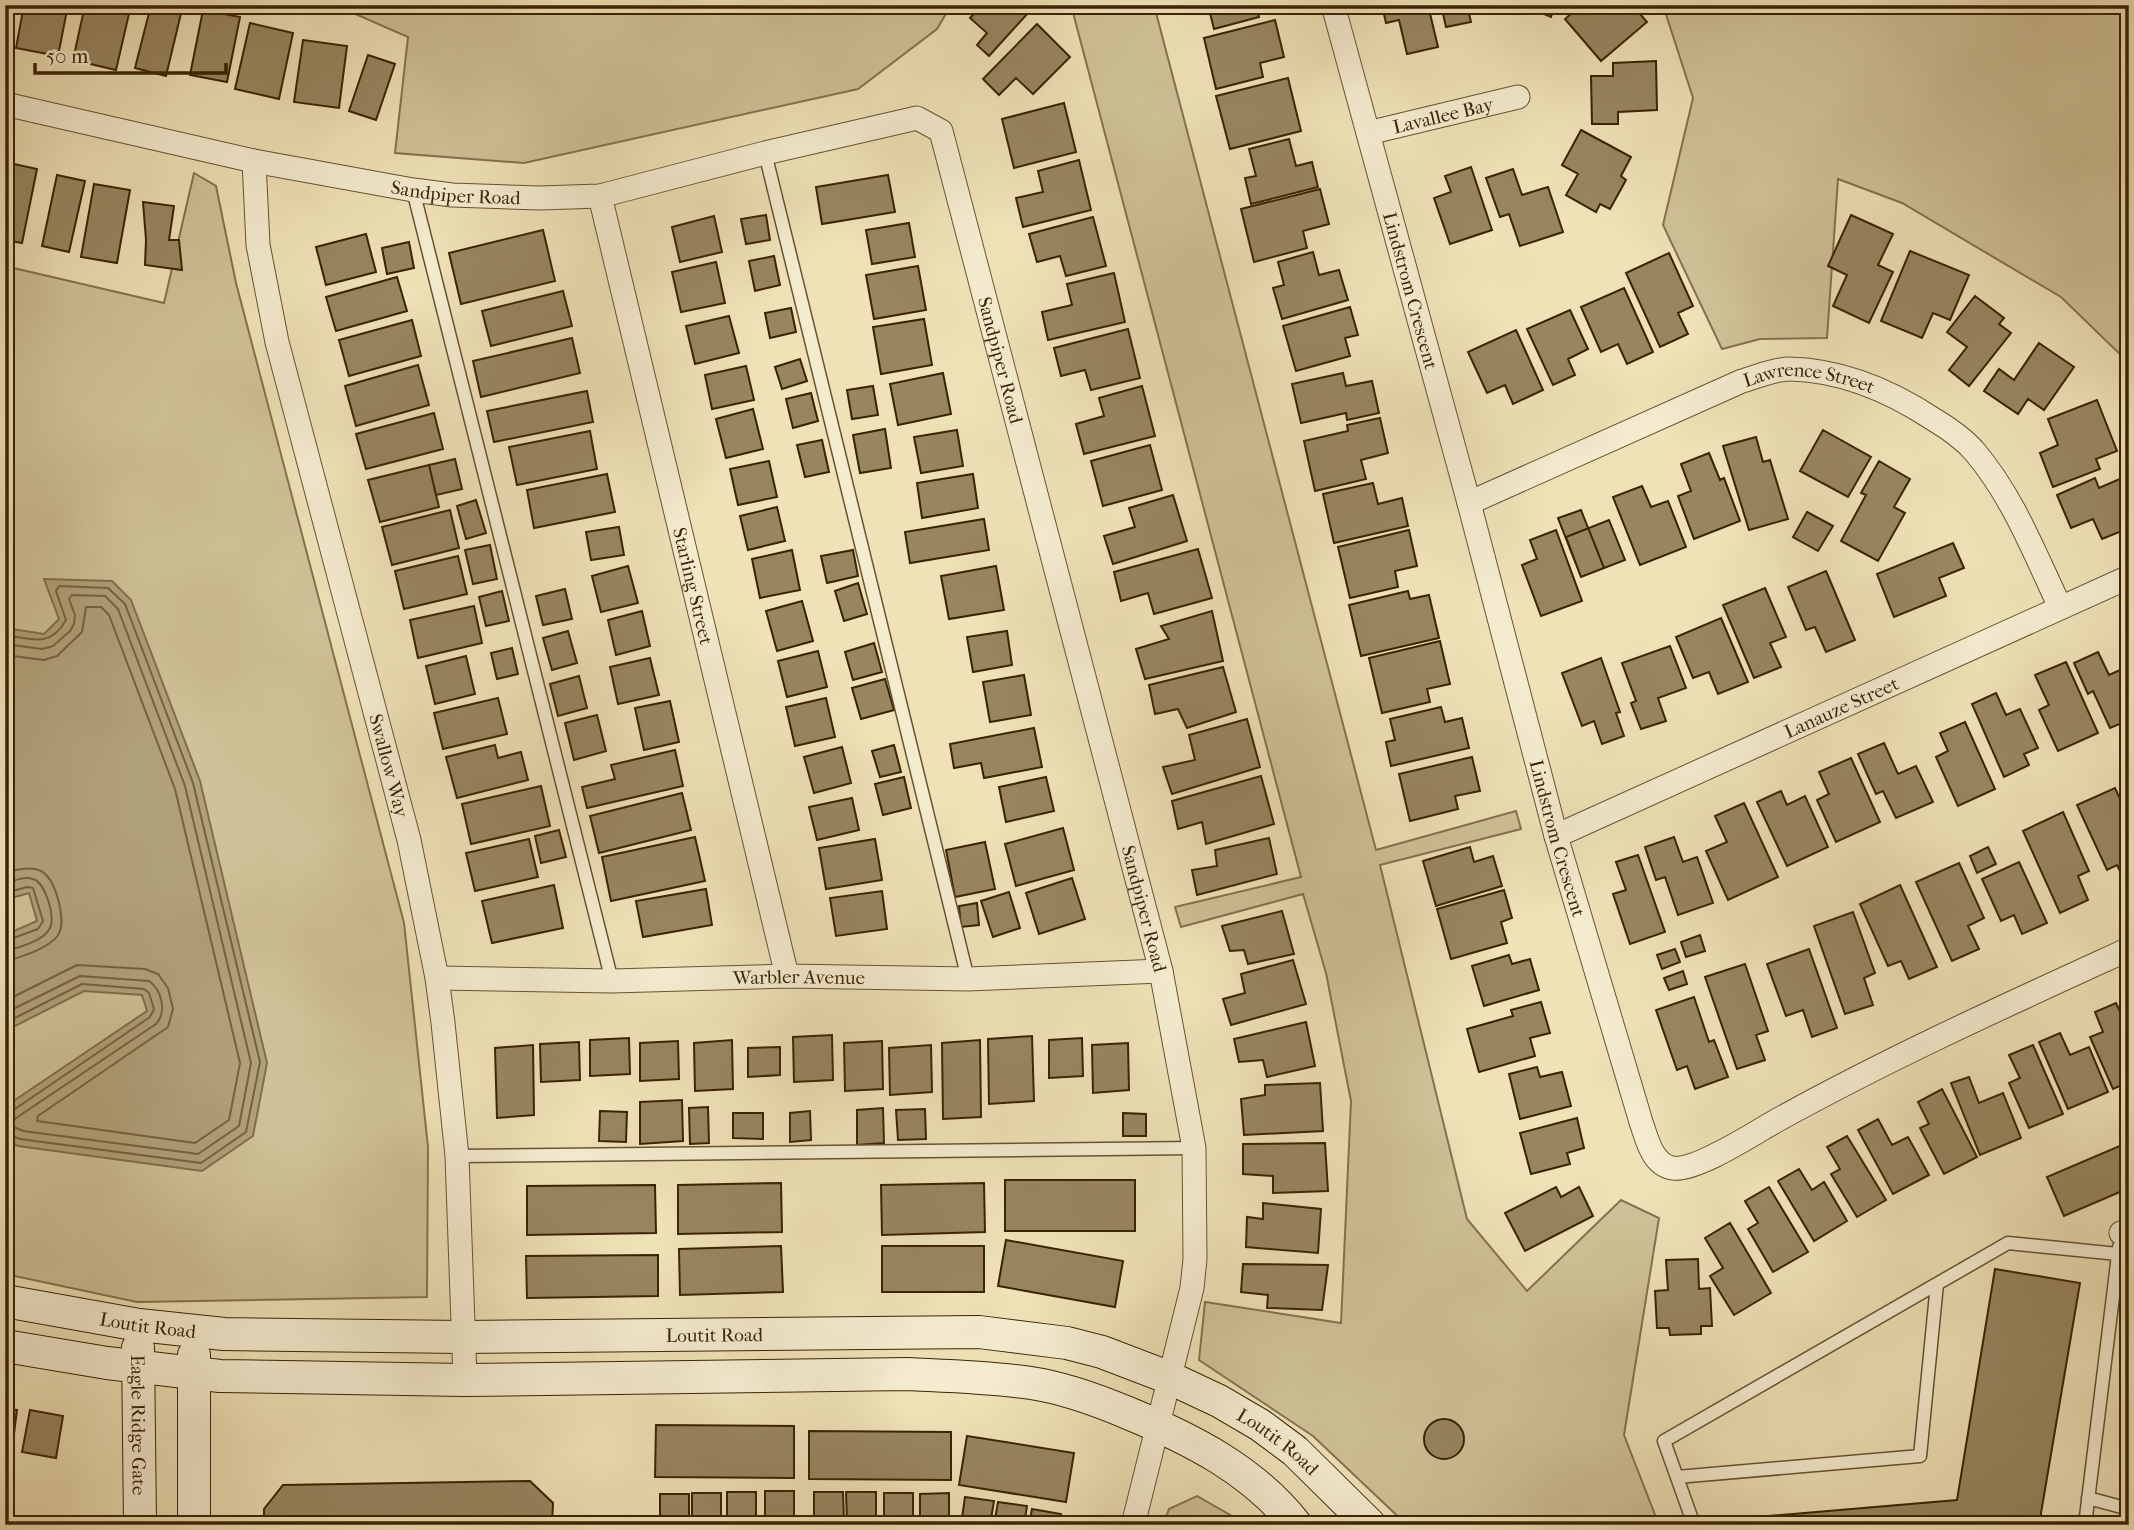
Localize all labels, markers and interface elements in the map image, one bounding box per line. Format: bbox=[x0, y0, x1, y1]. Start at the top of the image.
scale bar bbox=[35, 32, 226, 76]
text: 50 m bbox=[46, 44, 89, 68]
street label: Lavallee Bay bbox=[1391, 93, 1496, 139]
street label: Sandpiper Road bbox=[389, 176, 522, 209]
street label: Lindstrom Crescent bbox=[1378, 210, 1442, 372]
street label: Sandpiper Road bbox=[973, 295, 1027, 427]
street label: Lawrence Street bbox=[1740, 359, 1878, 398]
street label: Starling Street bbox=[668, 525, 717, 647]
street label: Lanauze Street bbox=[1781, 673, 1902, 743]
street label: Swallow Way bbox=[364, 712, 413, 821]
street label: Lindstrom Crescent bbox=[1525, 757, 1589, 920]
street label: Sandpiper Road bbox=[1117, 843, 1171, 975]
street label: Warbler Avenue bbox=[732, 966, 865, 990]
street label: Loutit Road bbox=[98, 1308, 198, 1343]
street label: Loutit Road bbox=[666, 1324, 764, 1347]
street label: Eagle Ridge Gate bbox=[126, 1354, 150, 1496]
street label: Loutit Road bbox=[1233, 1404, 1323, 1480]

